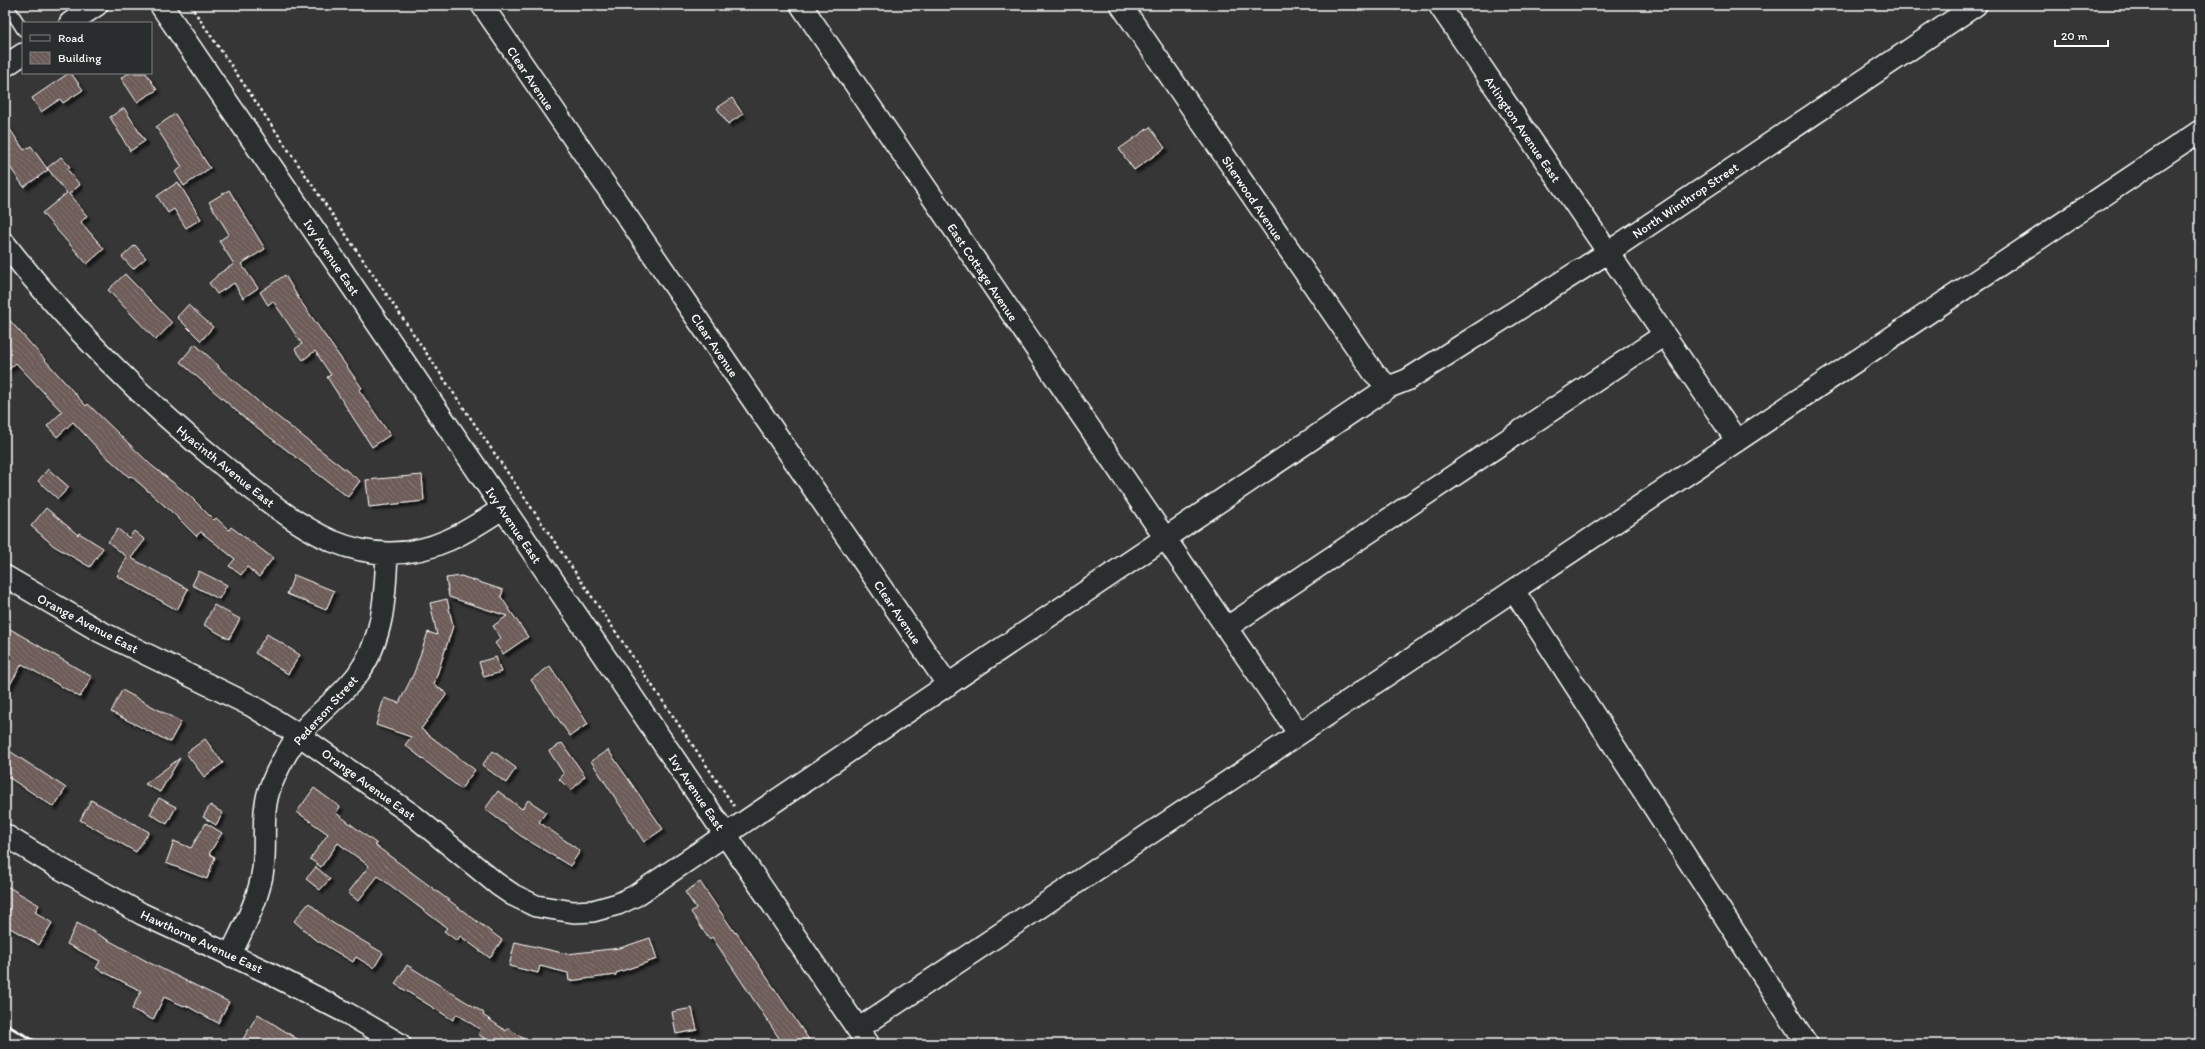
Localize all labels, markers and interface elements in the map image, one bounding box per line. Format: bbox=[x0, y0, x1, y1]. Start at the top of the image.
legend bbox=[22, 22, 152, 74]
scale bar bbox=[2055, 22, 2108, 48]
text: 20 m bbox=[2061, 29, 2088, 43]
text: Road bbox=[58, 31, 84, 45]
street label: Clear Avenue bbox=[504, 44, 557, 113]
text: Building bbox=[58, 51, 102, 65]
street label: Arlington Avenue East bbox=[1482, 73, 1564, 185]
street label: Sherwood Avenue bbox=[1219, 153, 1286, 243]
street label: North Winthrop Street bbox=[1629, 159, 1741, 241]
street label: Ivy Avenue East bbox=[301, 216, 363, 298]
street label: East Cottage Avenue bbox=[944, 220, 1021, 324]
street label: Clear Avenue bbox=[688, 311, 741, 380]
street label: Hyacinth Avenue East bbox=[174, 422, 278, 511]
street label: Ivy Avenue East bbox=[483, 484, 545, 566]
street label: Clear Avenue bbox=[871, 578, 924, 647]
street label: Orange Avenue East bbox=[35, 590, 141, 656]
street label: Pederson Street bbox=[290, 672, 361, 748]
street label: Orange Avenue East bbox=[319, 745, 419, 824]
street label: Ivy Avenue East bbox=[666, 751, 728, 833]
street label: Hawthorne Avenue East bbox=[138, 907, 265, 976]

